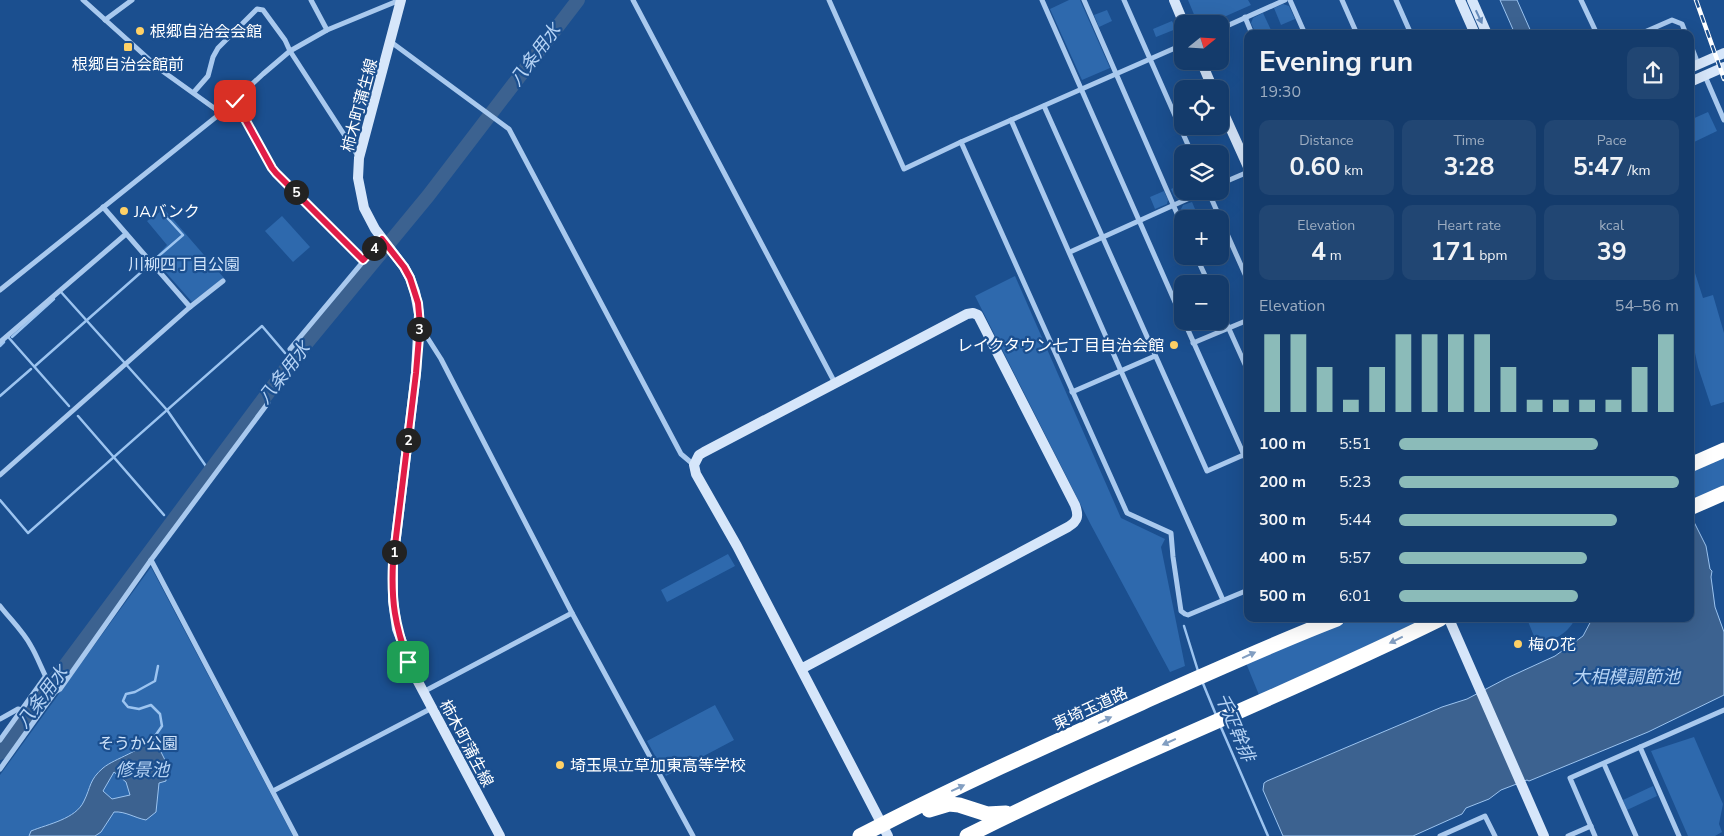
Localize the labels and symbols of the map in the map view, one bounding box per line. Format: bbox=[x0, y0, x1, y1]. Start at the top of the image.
one-way arrow bbox=[1475, 10, 1483, 24]
north arrow bbox=[1174, 15, 1229, 70]
water label: 八条用水 bbox=[504, 17, 567, 91]
place label: 根郷自治会会館 bbox=[150, 21, 262, 43]
marker: 根郷自治会会館 bbox=[134, 25, 146, 37]
marker: 根郷自治会館前 bbox=[122, 41, 134, 53]
place label: 根郷自治会館前 bbox=[72, 54, 184, 76]
street label: 柿木町蒲生線 bbox=[337, 56, 383, 154]
pin bbox=[214, 80, 256, 122]
pin: 5 bbox=[284, 180, 308, 204]
place label: JAバンク bbox=[133, 201, 200, 223]
marker: JAバンク bbox=[118, 205, 130, 217]
pin: 4 bbox=[362, 236, 386, 260]
park label: 川柳四丁目公園 bbox=[128, 254, 240, 276]
pin: 3 bbox=[406, 316, 432, 342]
place label: レイクタウン七丁目自治会館 bbox=[957, 335, 1164, 357]
water label: 八条用水 bbox=[252, 336, 317, 409]
marker: レイクタウン七丁目自治会館 bbox=[1168, 339, 1180, 351]
pin: 2 bbox=[396, 428, 420, 452]
pin: 1 bbox=[382, 540, 406, 564]
place label: 梅の花 bbox=[1528, 634, 1576, 656]
one-way arrow bbox=[1389, 637, 1403, 645]
marker: 梅の花 bbox=[1512, 638, 1524, 650]
pin bbox=[387, 641, 429, 683]
one-way arrow bbox=[1242, 651, 1256, 659]
water label: 八条用水 bbox=[11, 659, 74, 733]
water label: 大相模調節池 bbox=[1572, 665, 1682, 689]
street label: 東埼玉道路 bbox=[1050, 682, 1131, 736]
water label: 千疋幹排 bbox=[1210, 689, 1261, 767]
street label: 柿木町蒲生線 bbox=[434, 696, 498, 791]
one-way arrow bbox=[1098, 715, 1112, 723]
park label: そうか公園 bbox=[98, 733, 178, 755]
one-way arrow bbox=[1162, 739, 1176, 747]
place label: 埼玉県立草加東高等学校 bbox=[570, 755, 746, 777]
water label: 修景池 bbox=[115, 758, 171, 782]
marker: 埼玉県立草加東高等学校 bbox=[554, 759, 566, 771]
one-way arrow bbox=[950, 784, 965, 793]

